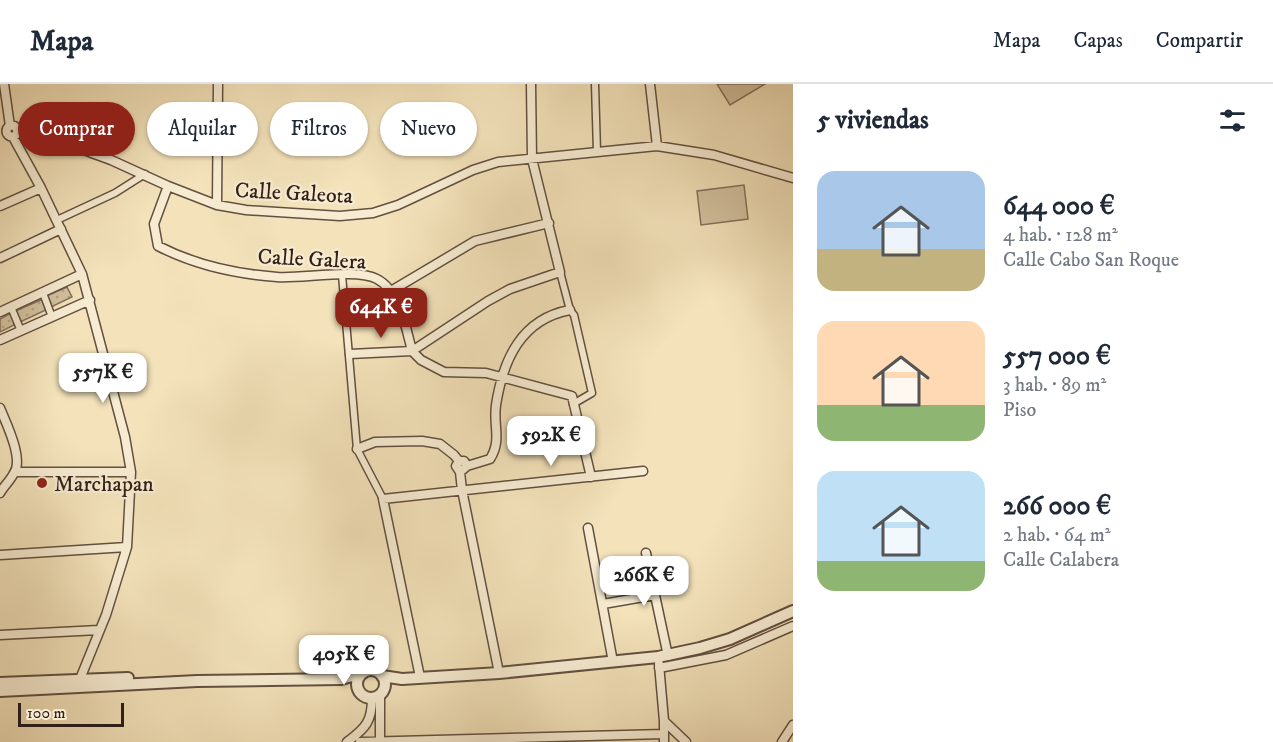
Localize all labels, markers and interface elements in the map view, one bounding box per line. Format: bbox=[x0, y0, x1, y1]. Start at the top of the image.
text: Mapa bbox=[30, 24, 93, 59]
text: Mapa bbox=[993, 28, 1040, 54]
text: Capas bbox=[1073, 28, 1123, 54]
text: Compartir bbox=[1156, 28, 1243, 54]
chip: Comprar bbox=[18, 102, 135, 156]
chip: Alquilar bbox=[147, 102, 258, 156]
chip: Filtros bbox=[270, 102, 368, 156]
chip: Nuevo bbox=[380, 102, 477, 156]
text: 5 viviendas bbox=[817, 104, 929, 137]
icon: filters bbox=[1216, 104, 1249, 137]
street label: Calle Galeota bbox=[234, 177, 354, 210]
text: 644 000 € bbox=[1003, 190, 1115, 223]
icon: home bbox=[865, 195, 937, 267]
text: 4 hab. · 128 m² bbox=[1003, 223, 1118, 248]
street label: Calle Galera bbox=[257, 243, 368, 276]
text: Calle Cabo San Roque bbox=[1003, 248, 1179, 273]
pin: 644K € bbox=[332, 288, 430, 339]
text: 644K € bbox=[349, 295, 413, 320]
text: 557 000 € bbox=[1003, 340, 1111, 373]
icon: home bbox=[865, 345, 937, 417]
pin: 557K € bbox=[54, 353, 152, 404]
text: 557K € bbox=[73, 360, 133, 385]
text: 3 hab. · 89 m² bbox=[1003, 373, 1106, 398]
text: Piso bbox=[1003, 398, 1036, 423]
pin: 592K € bbox=[502, 416, 600, 467]
text: 592K € bbox=[521, 423, 581, 448]
place label: Marchapan bbox=[54, 471, 154, 498]
marker: Marchapan bbox=[35, 476, 49, 490]
text: 266 000 € bbox=[1003, 490, 1111, 523]
icon: home bbox=[865, 495, 937, 567]
text: 2 hab. · 64 m² bbox=[1003, 523, 1111, 548]
text: Calle Calabera bbox=[1003, 548, 1119, 573]
pin: 266K € bbox=[595, 556, 693, 607]
text: 266K € bbox=[614, 563, 674, 588]
pin: 405K € bbox=[295, 635, 393, 686]
text: 405K € bbox=[313, 642, 375, 667]
scale bar bbox=[18, 700, 124, 728]
text: 100 m bbox=[27, 703, 66, 723]

